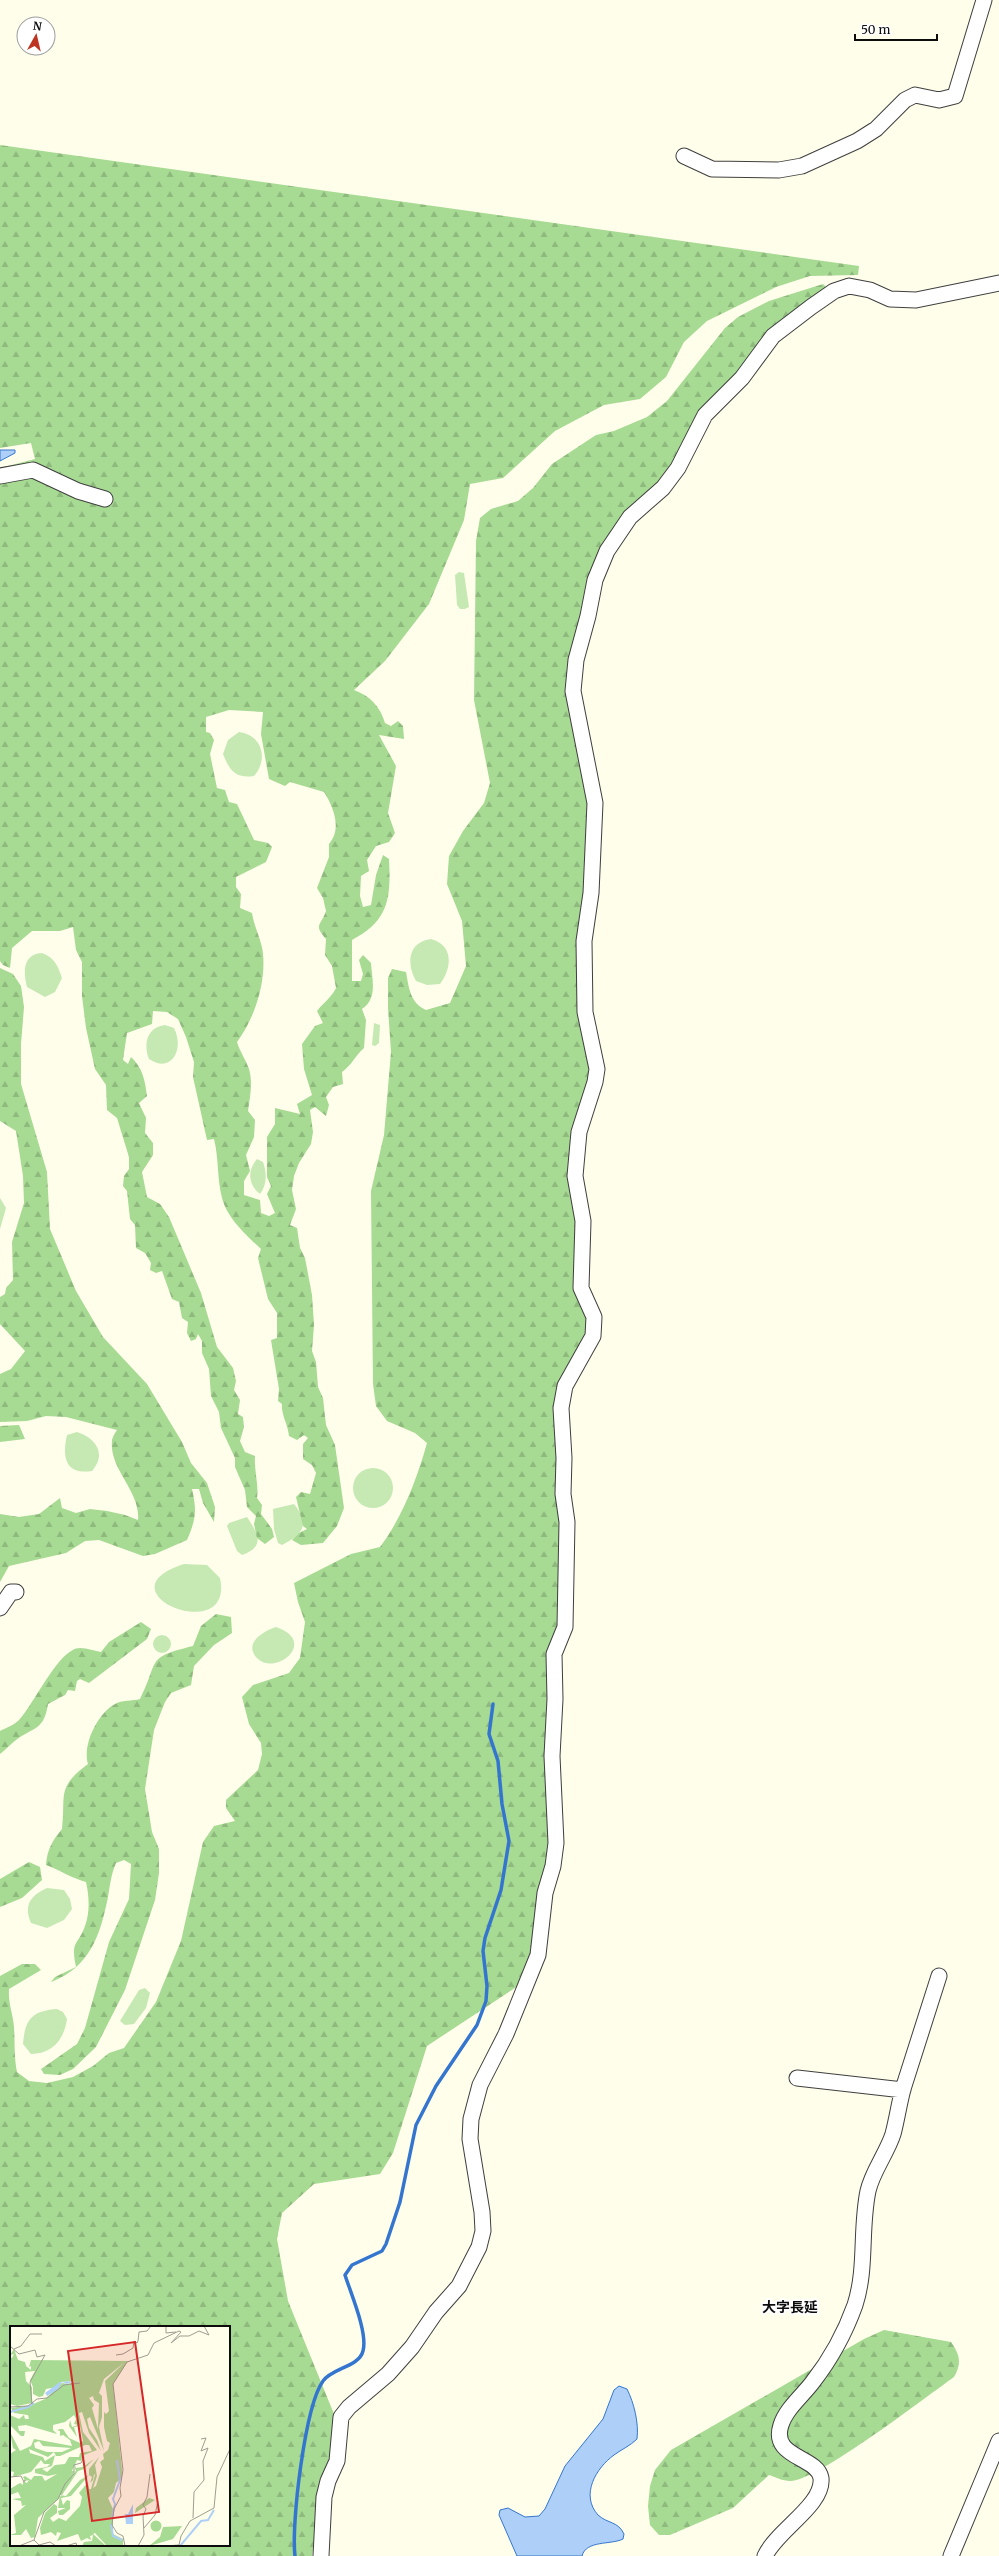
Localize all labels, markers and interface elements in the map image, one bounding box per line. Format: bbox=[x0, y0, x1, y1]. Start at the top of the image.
north arrow bbox=[16, 16, 56, 56]
scale bar bbox=[855, 16, 937, 42]
text: N bbox=[32, 19, 43, 34]
text: 50 m bbox=[861, 22, 890, 37]
district label: 大字長延 bbox=[762, 2298, 818, 2316]
inset map bbox=[10, 2326, 230, 2546]

